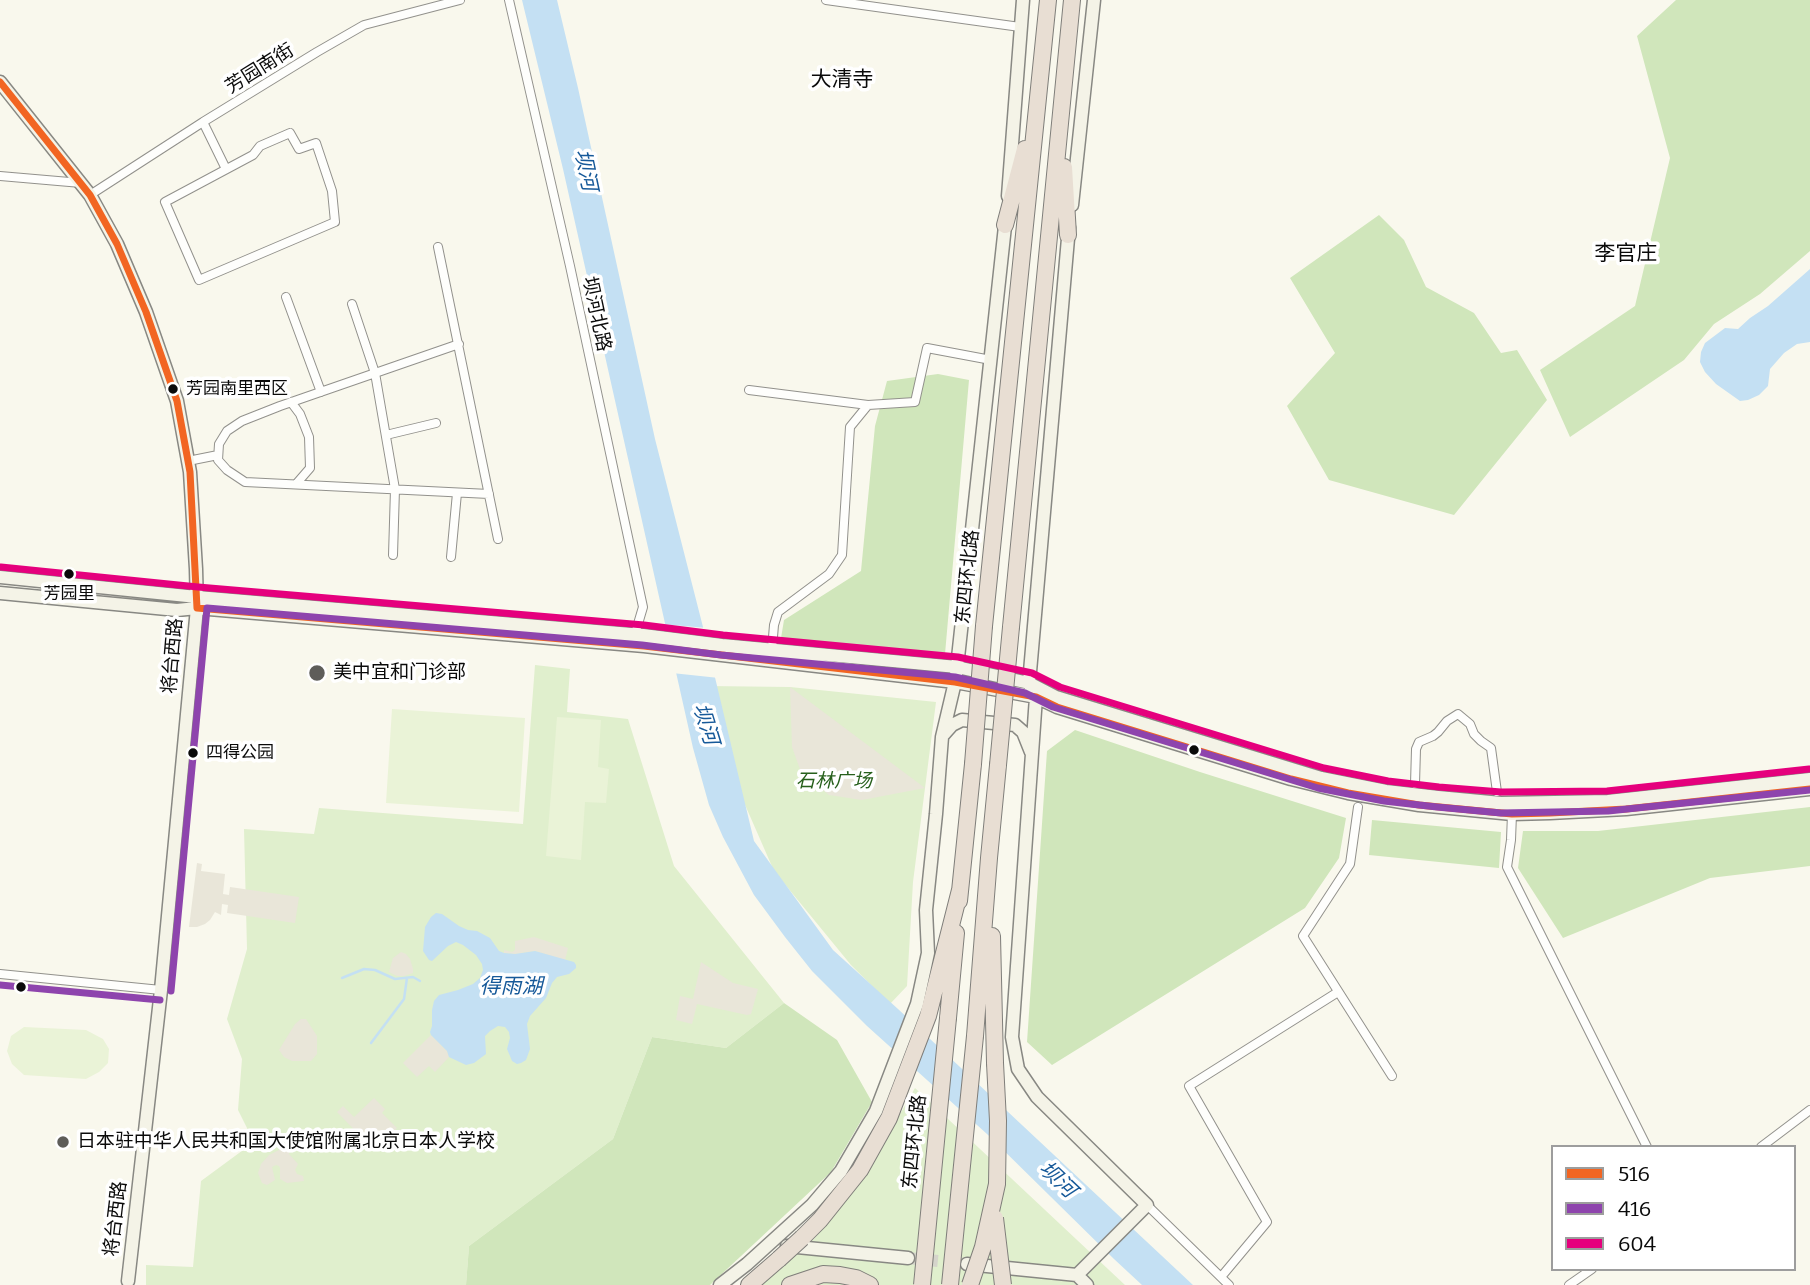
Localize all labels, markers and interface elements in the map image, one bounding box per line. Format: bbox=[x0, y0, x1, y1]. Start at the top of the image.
street label: 芳园南街 bbox=[222, 39, 298, 99]
district label: 大清寺 bbox=[811, 67, 873, 93]
water label: 坝河 bbox=[568, 147, 602, 193]
district label: 李官庄 bbox=[1595, 241, 1657, 267]
street label: 坝河北路 bbox=[577, 274, 615, 354]
place label: 芳园南里西区 bbox=[186, 379, 288, 399]
marker: 芳园南里西区 bbox=[166, 382, 180, 396]
street label: 东四环北路 bbox=[952, 529, 984, 625]
marker: 芳园里 bbox=[62, 567, 76, 581]
place label: 芳园里 bbox=[44, 584, 94, 604]
street label: 将台西路 bbox=[158, 617, 188, 695]
place label: 美中宜和门诊部 bbox=[333, 662, 466, 684]
marker: 美中宜和门诊部 bbox=[307, 663, 327, 683]
water label: 坝河 bbox=[687, 700, 723, 748]
place label: 四得公园 bbox=[206, 743, 274, 763]
unlabelled marker bbox=[1187, 743, 1201, 757]
marker: 四得公园 bbox=[186, 746, 200, 760]
park label: 石林广场 bbox=[796, 771, 872, 793]
water label: 得雨湖 bbox=[480, 974, 542, 1000]
unlabelled marker bbox=[14, 980, 28, 994]
street label: 东四环北路 bbox=[899, 1094, 931, 1190]
place label: 日本驻中华人民共和国大使馆附属北京日本人学校 bbox=[77, 1131, 495, 1153]
marker: 日本驻中华人民共和国大使馆附属北京日本人学校 bbox=[55, 1134, 71, 1150]
legend bbox=[1551, 1145, 1796, 1271]
water label: 坝河 bbox=[1033, 1156, 1081, 1204]
text: 516 bbox=[1618, 1161, 1650, 1187]
street label: 将台西路 bbox=[100, 1180, 132, 1258]
text: 416 bbox=[1618, 1196, 1651, 1222]
text: 604 bbox=[1618, 1231, 1656, 1257]

